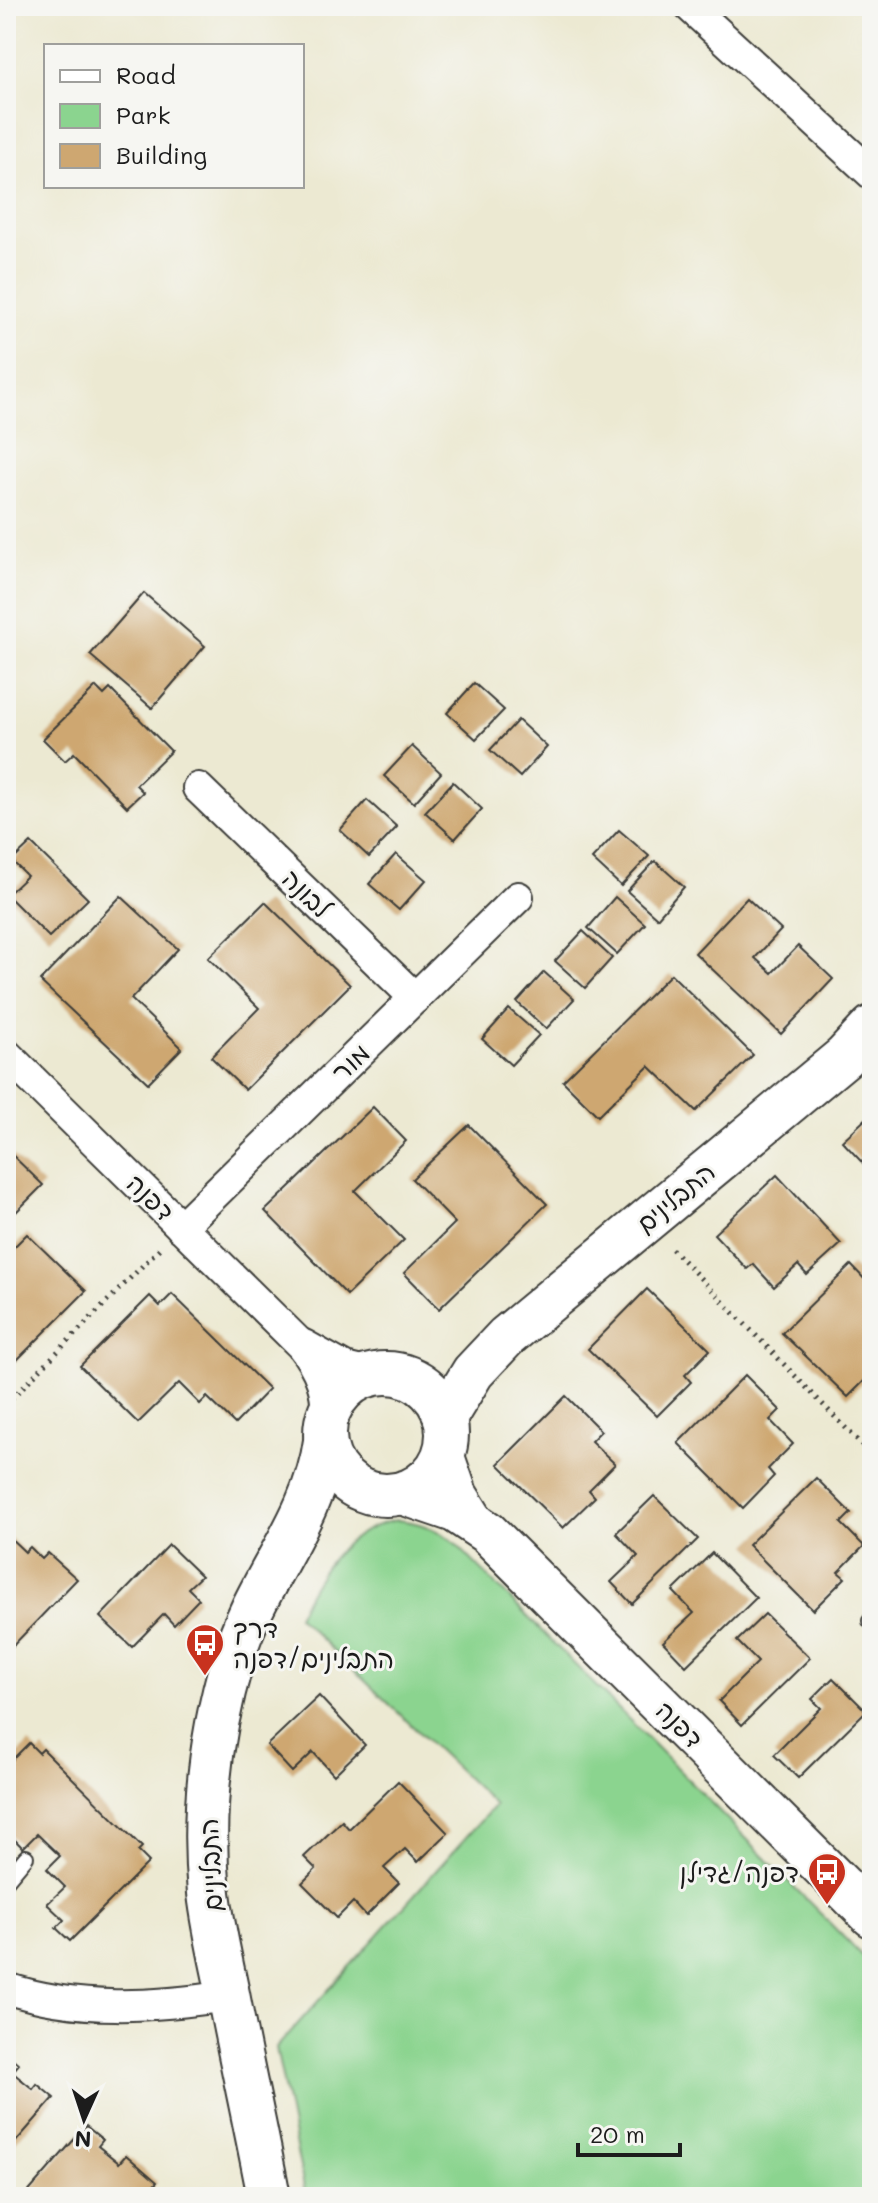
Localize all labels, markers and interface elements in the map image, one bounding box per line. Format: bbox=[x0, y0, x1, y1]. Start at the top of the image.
legend bbox=[44, 44, 304, 188]
text: Road bbox=[116, 59, 176, 90]
text: Park bbox=[116, 99, 170, 130]
text: Building bbox=[116, 139, 207, 170]
street label: לבונה bbox=[275, 861, 340, 925]
street label: מור bbox=[324, 1036, 376, 1088]
street label: התבלינים bbox=[628, 1154, 722, 1240]
street label: דפנה bbox=[120, 1166, 182, 1228]
place label: דרך התבלינים/דפנה bbox=[233, 1611, 394, 1675]
bus stop icon: דרך התבלינים/דפנה bbox=[184, 1622, 226, 1677]
street label: דפנה bbox=[649, 1693, 711, 1755]
street label: התבלינים bbox=[191, 1817, 229, 1913]
bus stop icon: דפנה/גדילן bbox=[806, 1851, 848, 1906]
place label: דפנה/גדילן bbox=[679, 1855, 799, 1889]
north arrow bbox=[44, 2079, 124, 2159]
scale bar bbox=[578, 2107, 680, 2157]
text: 20 m bbox=[590, 2118, 645, 2149]
text: N bbox=[74, 2125, 92, 2154]

